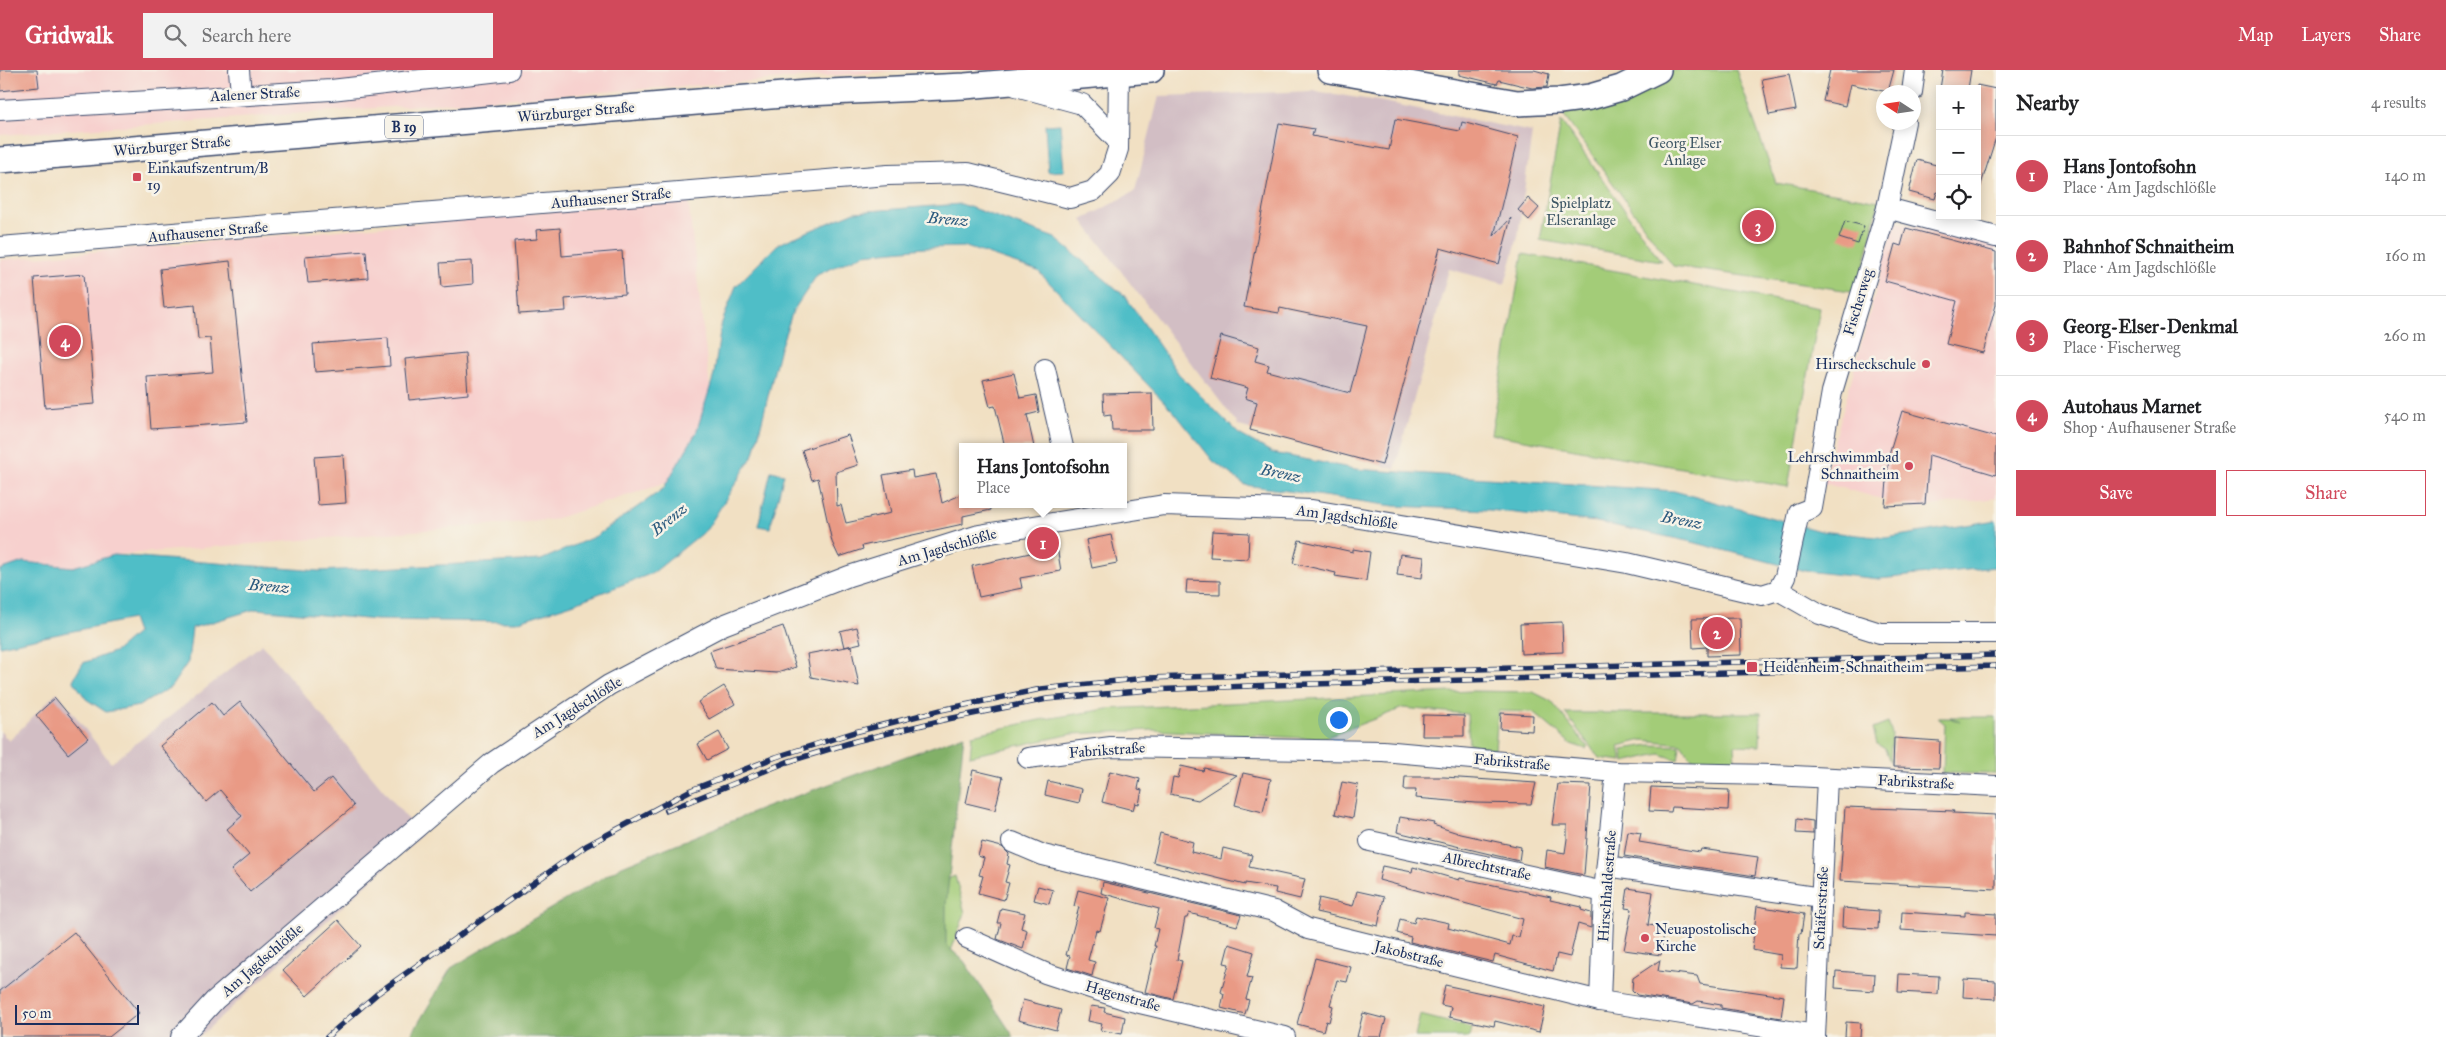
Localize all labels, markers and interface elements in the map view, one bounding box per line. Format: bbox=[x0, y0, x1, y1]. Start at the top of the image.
search box bbox=[143, 13, 493, 58]
text: Gridwalk bbox=[25, 20, 113, 50]
icon: search bbox=[161, 21, 189, 49]
text: Search here bbox=[201, 24, 291, 47]
text: Map bbox=[2238, 24, 2273, 46]
text: Layers bbox=[2301, 24, 2351, 46]
text: Share bbox=[2379, 24, 2421, 46]
street label: Aalener Straße bbox=[209, 83, 300, 105]
north arrow bbox=[1876, 85, 1921, 130]
map controls bbox=[1936, 85, 1981, 220]
button: + bbox=[1936, 85, 1981, 130]
text: Nearby bbox=[2016, 90, 2079, 116]
text: 4 results bbox=[2371, 93, 2426, 112]
street label: Würzburger Straße bbox=[517, 98, 635, 126]
road number: B 19 bbox=[385, 116, 423, 138]
button: − bbox=[1936, 130, 1981, 175]
street label: Würzburger Straße bbox=[113, 132, 231, 160]
park label: Georg Elser Anlage bbox=[1649, 134, 1722, 169]
text: Hans Jontofsohn bbox=[2063, 155, 2196, 178]
place label: Einkaufszentrum/B 19 bbox=[147, 159, 269, 194]
text: 1 bbox=[2029, 166, 2035, 185]
text: 140 m bbox=[2385, 166, 2426, 185]
marker: Einkaufszentrum/B 19 bbox=[131, 171, 143, 183]
button: locate bbox=[1936, 175, 1981, 220]
text: Place · Am Jagdschlößle bbox=[2063, 178, 2216, 197]
street label: Aufhausener Straße bbox=[549, 184, 672, 212]
park label: Spielplatz Elseranlage bbox=[1546, 194, 1616, 229]
pin: 3 bbox=[1742, 207, 1774, 245]
water label: Brenz bbox=[926, 208, 969, 230]
street label: Aufhausener Straße bbox=[146, 218, 269, 246]
text: Bahnhof Schnaitheim bbox=[2063, 235, 2234, 258]
text: 2 bbox=[2028, 246, 2036, 265]
text: 160 m bbox=[2385, 246, 2426, 265]
text: Place · Am Jagdschlößle bbox=[2063, 258, 2216, 277]
street label: Fischerweg bbox=[1839, 265, 1877, 338]
text: Georg-Elser-Denkmal bbox=[2063, 315, 2238, 338]
pin: 4 bbox=[49, 322, 81, 360]
text: 3 bbox=[2029, 326, 2035, 345]
text: 260 m bbox=[2384, 326, 2426, 345]
text: Place · Fischerweg bbox=[2063, 338, 2181, 357]
place label: Hirscheckschule bbox=[1815, 355, 1916, 373]
marker: Hirscheckschule bbox=[1920, 358, 1932, 370]
text: Autohaus Marnet bbox=[2063, 395, 2201, 418]
text: 4 bbox=[2028, 406, 2036, 425]
text: 540 m bbox=[2384, 406, 2426, 425]
text: Shop · Aufhausener Straße bbox=[2063, 418, 2236, 437]
popup bbox=[959, 443, 1127, 508]
place label: Lehrschwimmbad Schnaitheim bbox=[1788, 448, 1899, 483]
text: Hans Jontofsohn bbox=[976, 455, 1110, 478]
water label: Brenz bbox=[1258, 459, 1303, 487]
marker: Lehrschwimmbad Schnaitheim bbox=[1903, 460, 1915, 472]
button: Save bbox=[2016, 470, 2216, 516]
button: Share bbox=[2226, 470, 2426, 516]
text: Place bbox=[976, 478, 1010, 497]
water label: Brenz bbox=[646, 499, 691, 540]
street label: Am Jagdschlößle bbox=[1294, 501, 1399, 534]
water label: Brenz bbox=[1659, 507, 1704, 533]
street label: Am Jagdschlößle bbox=[894, 524, 999, 571]
pin: 1 bbox=[1027, 524, 1059, 562]
water label: Brenz bbox=[247, 575, 290, 597]
pin: 2 bbox=[1701, 614, 1733, 652]
place label: Heidenheim-Schnaitheim bbox=[1763, 658, 1924, 676]
marker: Heidenheim-Schnaitheim bbox=[1745, 660, 1759, 674]
street label: Am Jagdschlößle bbox=[528, 672, 626, 743]
your location bbox=[1326, 707, 1352, 733]
street label: Fabrikstraße bbox=[1068, 738, 1146, 762]
street label: Fabrikstraße bbox=[1473, 750, 1551, 774]
street label: Fabrikstraße bbox=[1877, 771, 1955, 793]
street label: Hirschhaldestraße bbox=[1594, 829, 1620, 943]
street label: Albrechtstraße bbox=[1440, 848, 1533, 884]
street label: Schäferstraße bbox=[1810, 866, 1832, 950]
street label: Am Jagdschlößle bbox=[217, 920, 307, 1002]
place label: Neuapostolische Kirche bbox=[1655, 920, 1756, 955]
marker: Neuapostolische Kirche bbox=[1639, 932, 1651, 944]
street label: Jakobstraße bbox=[1370, 936, 1445, 972]
street label: Hagenstraße bbox=[1083, 977, 1163, 1015]
scale bar bbox=[15, 1002, 139, 1025]
text: 50 m bbox=[22, 1005, 51, 1022]

